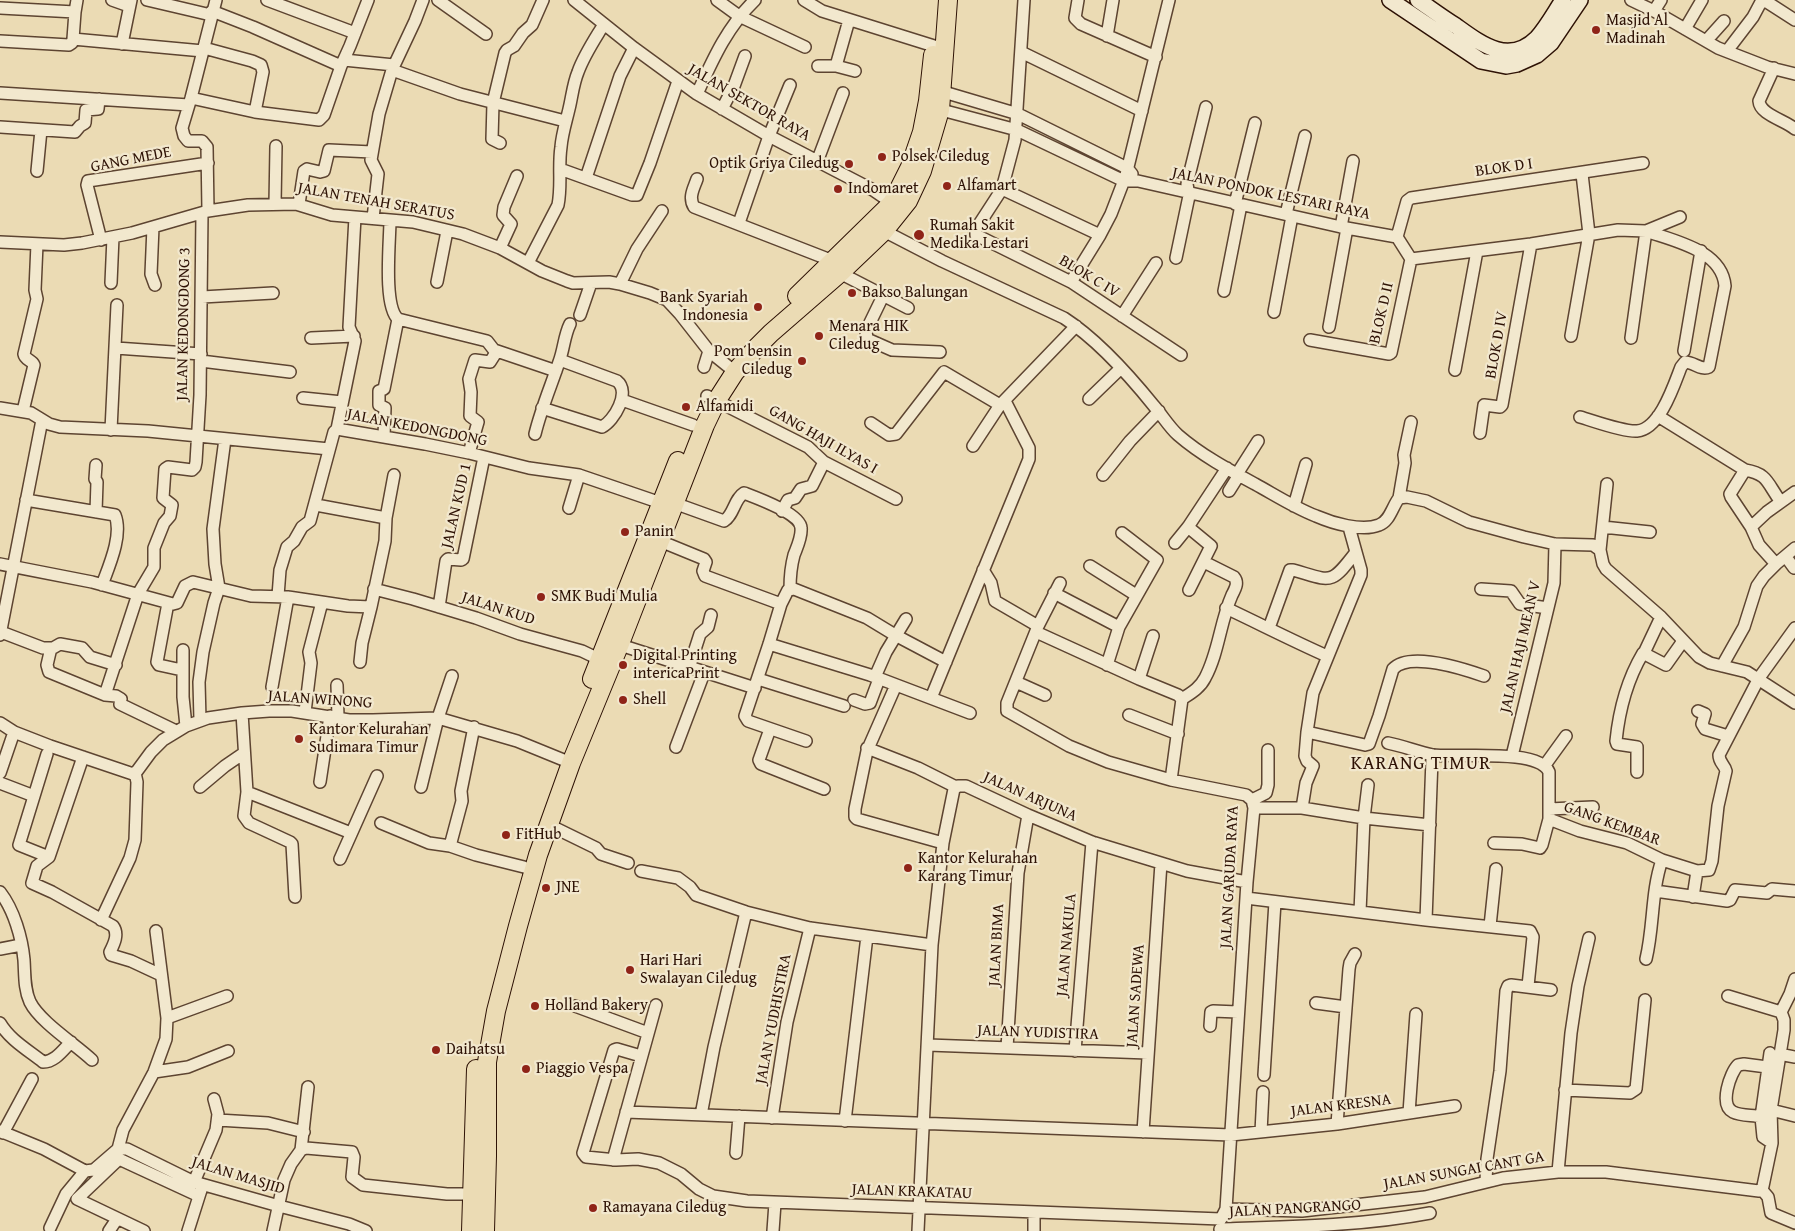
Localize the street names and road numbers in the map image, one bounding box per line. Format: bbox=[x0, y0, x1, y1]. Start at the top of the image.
street label: JALAN SEKTOR RAYA bbox=[684, 60, 814, 146]
street label: GANG MEDE bbox=[89, 143, 173, 177]
street label: BLOK D I bbox=[1474, 154, 1534, 182]
street label: JALAN PONDOK LESTARI RAYA bbox=[1170, 164, 1372, 224]
street label: JALAN TENAH SERATUS bbox=[296, 179, 456, 225]
street label: JALAN KEDONGDONG 3 bbox=[173, 247, 195, 401]
street label: BLOK C IV bbox=[1055, 251, 1123, 303]
street label: BLOK D II bbox=[1366, 280, 1398, 346]
street label: BLOK D IV bbox=[1482, 310, 1512, 380]
street label: GANG HAJI ILYAS I bbox=[765, 401, 881, 479]
street label: JALAN KEDONGDONG bbox=[345, 405, 489, 451]
street label: JALAN KUD 1 bbox=[438, 461, 476, 551]
street label: JALAN HAJI MEAN V bbox=[1496, 579, 1546, 715]
street label: JALAN KUD bbox=[459, 588, 537, 630]
street label: JALAN WINONG bbox=[267, 687, 373, 713]
street label: JALAN ARJUNA bbox=[980, 768, 1080, 826]
street label: GANG KEMBAR bbox=[1561, 798, 1663, 850]
street label: JALAN GARUDA RAYA bbox=[1217, 805, 1243, 949]
street label: JALAN NAKULA bbox=[1053, 892, 1081, 998]
street label: JALAN BIMA bbox=[985, 903, 1009, 987]
street label: JALAN SADEWA bbox=[1123, 944, 1149, 1048]
street label: JALAN YUDHISTIRA bbox=[752, 952, 796, 1086]
street label: JALAN YUDISTIRA bbox=[977, 1021, 1099, 1045]
street label: JALAN KRESNA bbox=[1290, 1090, 1392, 1122]
street label: JALAN SUNGAI CANT GA bbox=[1382, 1147, 1546, 1195]
street label: JALAN MASJID bbox=[189, 1153, 287, 1199]
street label: JALAN KRAKATAU bbox=[851, 1180, 973, 1204]
street label: JALAN PANGRANGO bbox=[1229, 1196, 1361, 1222]

